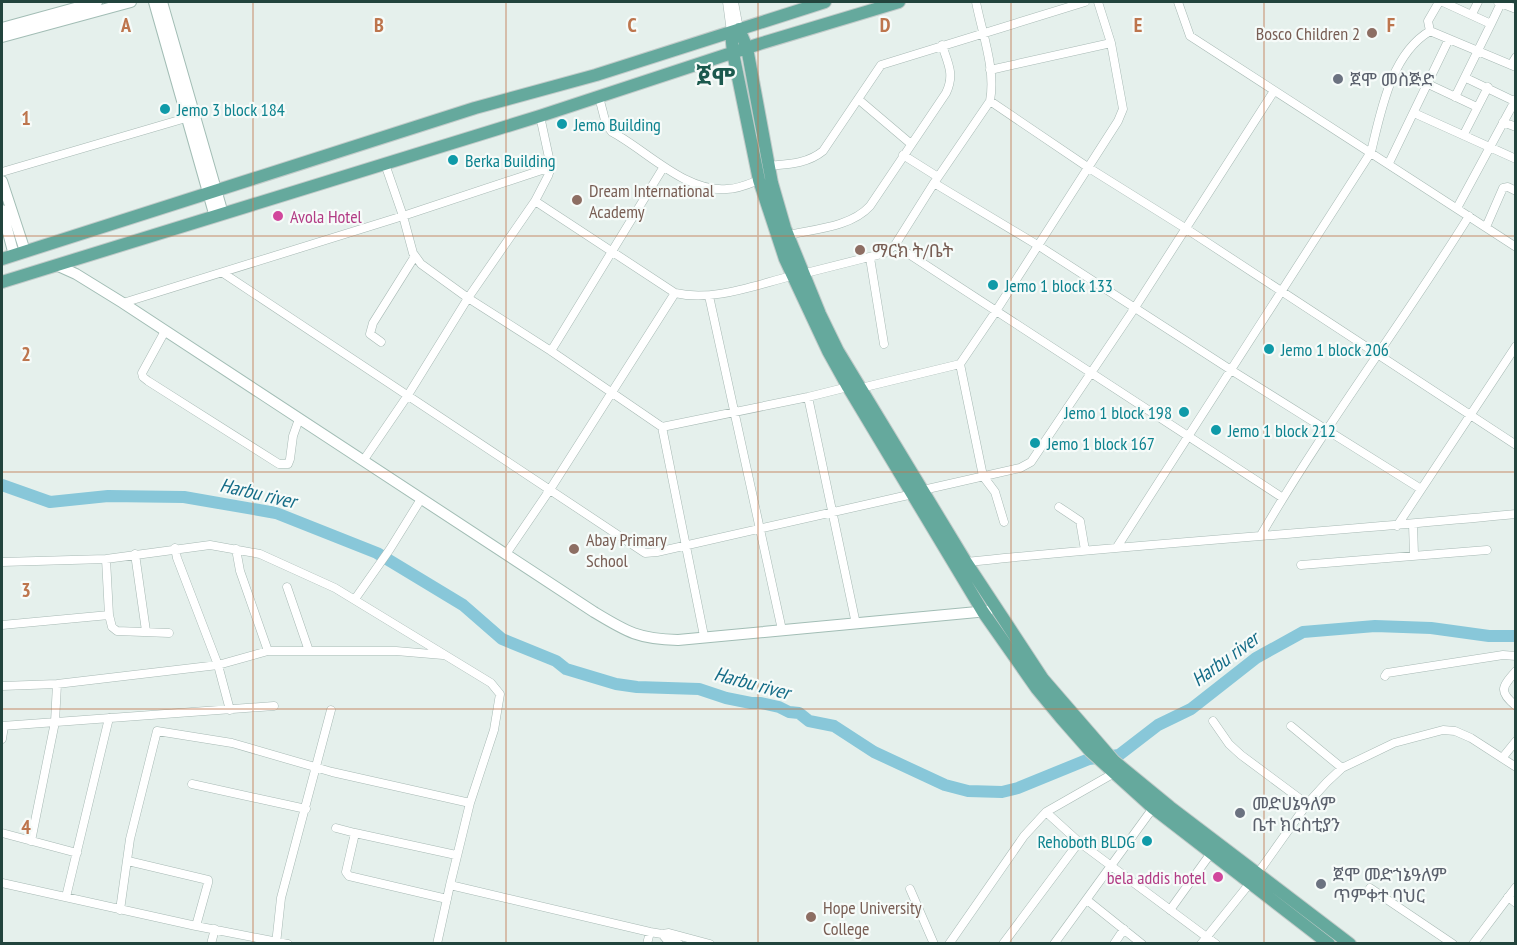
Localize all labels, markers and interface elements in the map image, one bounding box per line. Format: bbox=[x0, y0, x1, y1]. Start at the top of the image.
text: A bbox=[120, 12, 132, 38]
text: B bbox=[374, 12, 384, 38]
text: C bbox=[627, 12, 637, 38]
text: D bbox=[880, 12, 891, 38]
text: E bbox=[1134, 12, 1142, 38]
text: F bbox=[1387, 12, 1395, 38]
place label: Bosco Children 2 bbox=[1256, 22, 1360, 45]
marker: Bosco Children 2 bbox=[1365, 26, 1379, 40]
district label: ጀሞ bbox=[696, 61, 736, 92]
place label: ጀሞ መስጅድ bbox=[1350, 68, 1435, 91]
marker: ጀሞ መስጅድ bbox=[1331, 72, 1345, 86]
place label: Jemo 3 block 184 bbox=[176, 98, 285, 121]
marker: Jemo 3 block 184 bbox=[158, 102, 172, 116]
text: 1 bbox=[21, 105, 31, 131]
place label: Jemo Building bbox=[573, 113, 661, 136]
marker: Jemo Building bbox=[555, 117, 569, 131]
place label: Berka Building bbox=[465, 149, 556, 172]
marker: Berka Building bbox=[446, 153, 460, 167]
place label: Dream International Academy bbox=[589, 179, 715, 223]
marker: Dream International Academy bbox=[570, 193, 584, 207]
place label: Avola Hotel bbox=[290, 205, 363, 228]
marker: Avola Hotel bbox=[271, 209, 285, 223]
place label: ማርክ ት/ቤት bbox=[872, 239, 954, 262]
marker: ማርክ ት/ቤት bbox=[853, 243, 867, 257]
place label: Jemo 1 block 133 bbox=[1004, 274, 1113, 297]
marker: Jemo 1 block 133 bbox=[986, 278, 1000, 292]
place label: Jemo 1 block 206 bbox=[1280, 338, 1389, 361]
text: 2 bbox=[21, 341, 31, 367]
marker: Jemo 1 block 206 bbox=[1262, 342, 1276, 356]
place label: Jemo 1 block 198 bbox=[1063, 401, 1172, 424]
marker: Jemo 1 block 198 bbox=[1177, 405, 1191, 419]
place label: Jemo 1 block 212 bbox=[1227, 419, 1336, 442]
marker: Jemo 1 block 212 bbox=[1209, 423, 1223, 437]
place label: Jemo 1 block 167 bbox=[1046, 432, 1155, 455]
marker: Jemo 1 block 167 bbox=[1028, 436, 1042, 450]
water label: Harbu river bbox=[218, 472, 301, 515]
place label: Abay Primary School bbox=[586, 528, 667, 572]
marker: Abay Primary School bbox=[567, 542, 581, 556]
text: 3 bbox=[21, 577, 31, 603]
water label: Harbu river bbox=[1186, 624, 1266, 692]
water label: Harbu river bbox=[711, 660, 795, 706]
place label: መድሀኔዓለም ቤተ ክርስቲያን bbox=[1252, 792, 1340, 836]
marker: መድሀኔዓለም ቤተ ክርስቲያን bbox=[1233, 806, 1247, 820]
text: 4 bbox=[21, 814, 31, 840]
place label: Rehoboth BLDG bbox=[1037, 830, 1135, 853]
marker: Rehoboth BLDG bbox=[1140, 834, 1154, 848]
place label: ጀሞ መድኀኔዓለም ጥምቀተ ባህር bbox=[1333, 863, 1447, 907]
place label: bela addis hotel bbox=[1107, 866, 1207, 889]
marker: bela addis hotel bbox=[1211, 870, 1225, 884]
marker: ጀሞ መድኀኔዓለም ጥምቀተ ባህር bbox=[1314, 877, 1328, 891]
place label: Hope University College bbox=[823, 896, 922, 940]
marker: Hope University College bbox=[804, 910, 818, 924]

